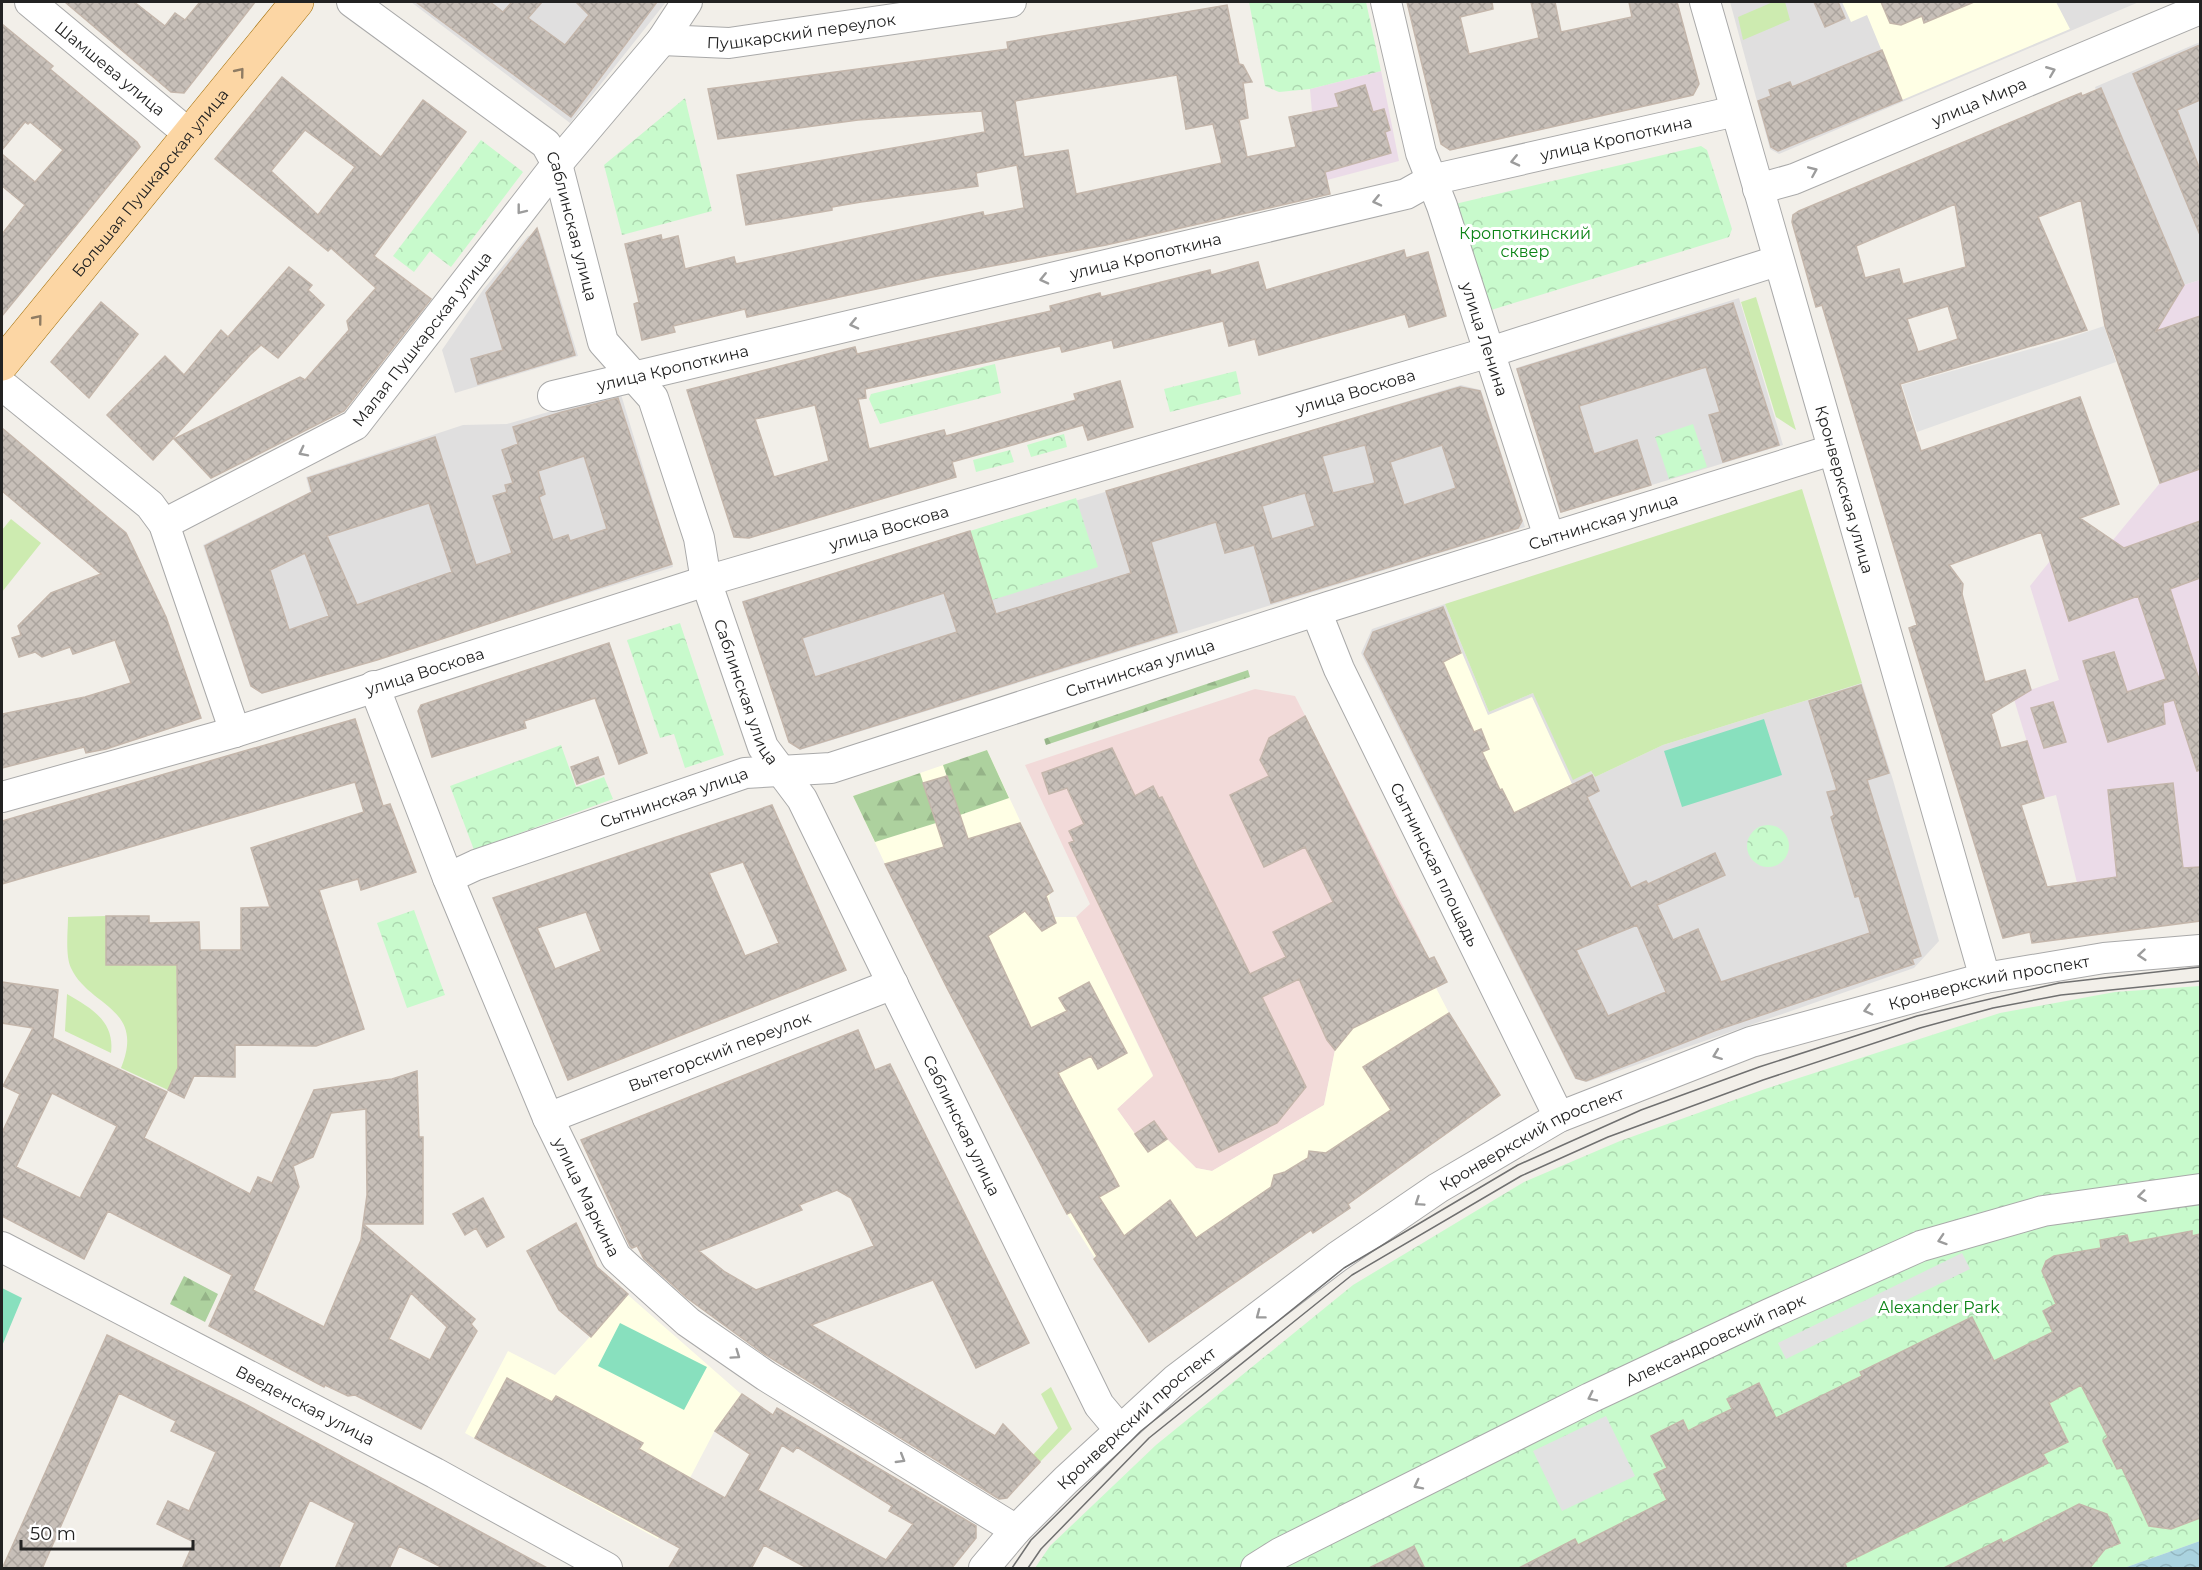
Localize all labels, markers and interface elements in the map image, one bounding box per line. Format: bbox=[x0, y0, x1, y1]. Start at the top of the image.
street label: Пушкарский переулок bbox=[706, 9, 898, 52]
street label: Шамшева улица bbox=[51, 17, 169, 120]
one-way arrow bbox=[2045, 66, 2056, 78]
one-way arrow bbox=[232, 68, 243, 79]
street label: улица Мира bbox=[1928, 73, 2029, 130]
street label: Большая Пушкарская улица bbox=[68, 85, 232, 280]
street label: улица Кропоткина bbox=[1537, 112, 1694, 165]
street label: Саблинская улица bbox=[542, 148, 601, 303]
one-way arrow bbox=[1510, 154, 1520, 167]
one-way arrow bbox=[1807, 166, 1818, 178]
one-way arrow bbox=[1372, 194, 1382, 207]
one-way arrow bbox=[517, 203, 528, 214]
park label: Кропоткинский сквер bbox=[1459, 224, 1591, 261]
street label: улица Кропоткина bbox=[1067, 229, 1223, 283]
street label: Малая Пушкарская улица bbox=[348, 248, 495, 430]
one-way arrow bbox=[1039, 271, 1049, 284]
street label: улица Ленина bbox=[1457, 279, 1512, 399]
one-way arrow bbox=[31, 315, 42, 326]
one-way arrow bbox=[850, 316, 860, 329]
street label: улица Кропоткина bbox=[594, 341, 750, 395]
street label: улица Воскова bbox=[1292, 365, 1417, 418]
street label: Кронверкская улица bbox=[1812, 403, 1878, 576]
one-way arrow bbox=[298, 445, 309, 456]
street label: Сытнинская улица bbox=[1526, 489, 1680, 553]
street label: улица Воскова bbox=[826, 501, 951, 554]
street label: Саблинская улица bbox=[710, 616, 782, 768]
street label: Сытнинская улица bbox=[1063, 635, 1217, 701]
street label: улица Воскова bbox=[362, 643, 486, 699]
street label: Сытнинская улица bbox=[597, 763, 751, 831]
street label: Сытнинская площадь bbox=[1387, 779, 1483, 949]
one-way arrow bbox=[2138, 948, 2147, 961]
street label: Кронверкский проспект bbox=[1886, 951, 2091, 1014]
one-way arrow bbox=[1863, 1003, 1874, 1015]
street label: Вытегорский переулок bbox=[626, 1007, 814, 1095]
one-way arrow bbox=[1712, 1047, 1723, 1060]
street label: Саблинская улица bbox=[919, 1052, 1004, 1199]
street label: Кронверкский проспект bbox=[1436, 1083, 1627, 1195]
street label: улица Маркина bbox=[549, 1134, 624, 1260]
one-way arrow bbox=[2138, 1189, 2147, 1202]
one-way arrow bbox=[1414, 1195, 1425, 1206]
one-way arrow bbox=[1937, 1233, 1948, 1245]
street label: Александровский парк bbox=[1622, 1289, 1809, 1390]
park label: Alexander Park bbox=[1878, 1298, 2000, 1317]
one-way arrow bbox=[1256, 1308, 1267, 1319]
street label: Кронверкский проспект bbox=[1053, 1343, 1220, 1493]
one-way arrow bbox=[730, 1348, 741, 1359]
street label: Введенская улица bbox=[233, 1361, 378, 1449]
one-way arrow bbox=[1588, 1390, 1599, 1402]
one-way arrow bbox=[895, 1452, 905, 1464]
one-way arrow bbox=[1414, 1478, 1425, 1489]
scale bar bbox=[21, 1513, 194, 1551]
text: 50 m bbox=[30, 1523, 76, 1545]

